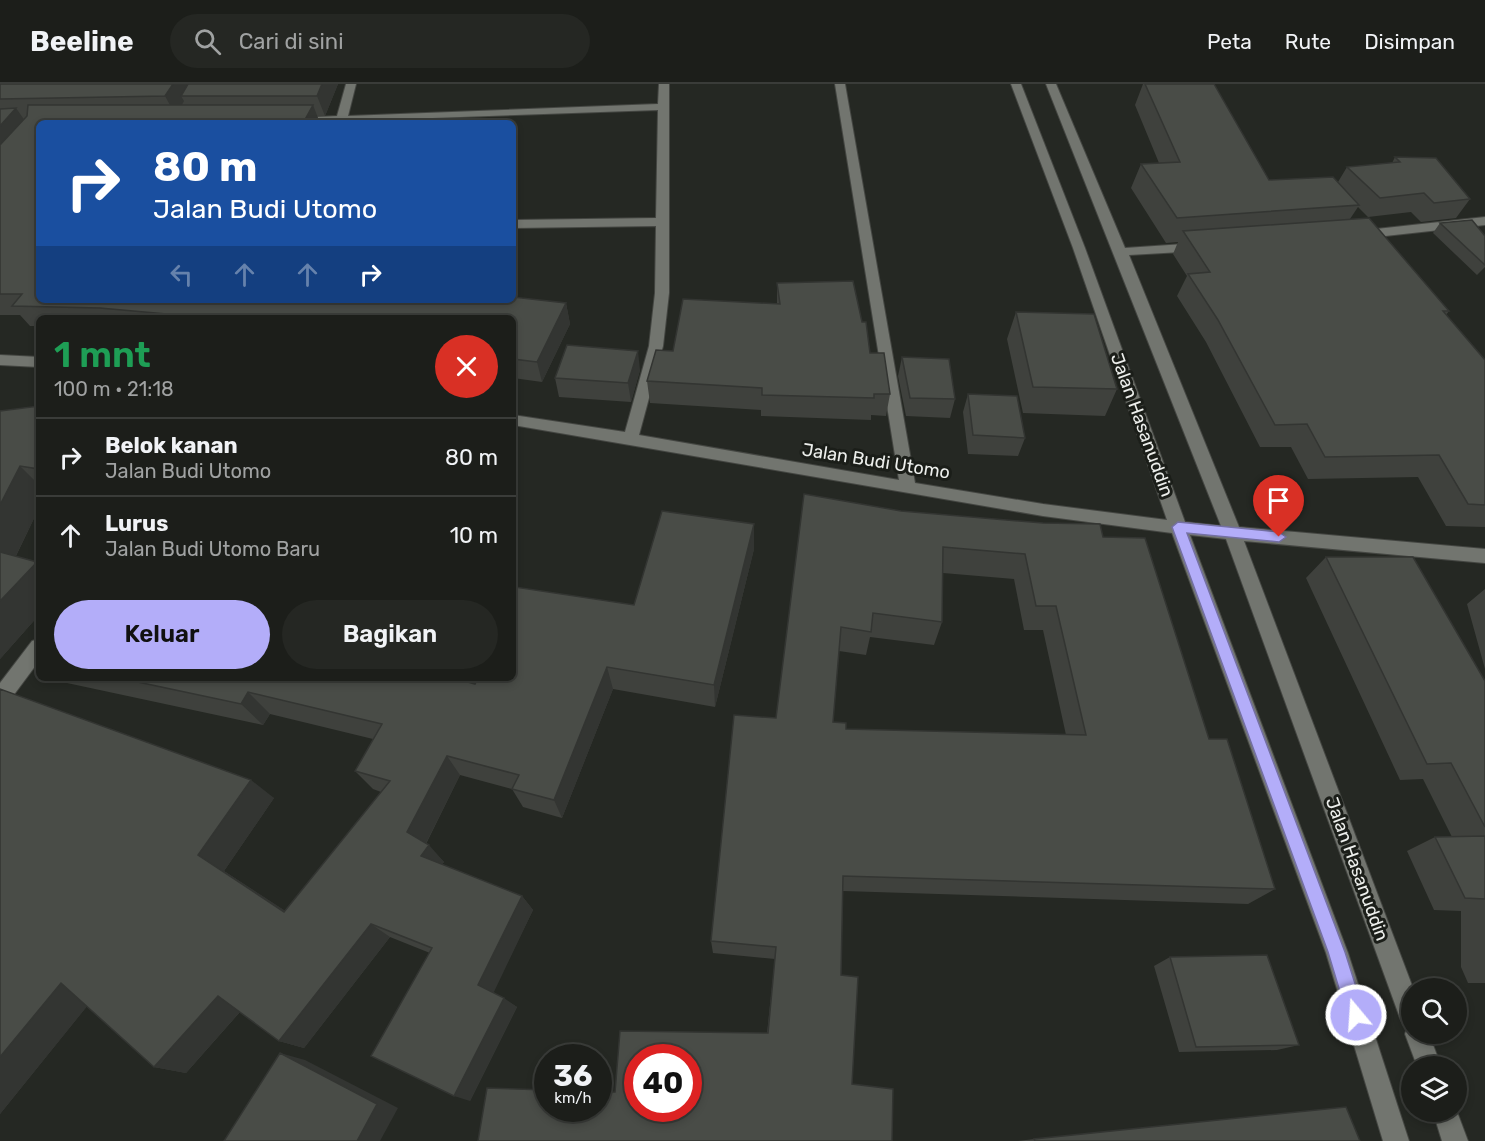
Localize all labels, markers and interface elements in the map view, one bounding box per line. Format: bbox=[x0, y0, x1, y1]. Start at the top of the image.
search box bbox=[170, 14, 590, 68]
text: Beeline bbox=[30, 25, 134, 58]
icon: search bbox=[191, 25, 224, 58]
text: Cari di sini bbox=[239, 28, 344, 55]
text: Peta bbox=[1207, 29, 1252, 54]
text: Rute bbox=[1285, 29, 1331, 54]
text: Disimpan bbox=[1364, 29, 1455, 54]
text: 80 m bbox=[153, 142, 257, 192]
icon: right bbox=[54, 144, 132, 222]
text: Jalan Budi Utomo bbox=[153, 193, 377, 225]
icon: left bbox=[165, 258, 198, 291]
icon: ahead bbox=[228, 258, 261, 291]
icon: ahead bbox=[291, 258, 324, 291]
icon: right bbox=[354, 258, 387, 291]
text: 1 mnt bbox=[54, 333, 151, 376]
button: close bbox=[435, 335, 498, 398]
street label: Jalan Hasanuddin bbox=[1106, 350, 1178, 500]
text: 100 m · 21:18 bbox=[54, 377, 174, 401]
text: Belok kanan bbox=[105, 432, 238, 459]
street label: Jalan Budi Utomo bbox=[800, 438, 952, 484]
icon: right bbox=[54, 441, 87, 474]
text: 80 m bbox=[445, 444, 498, 471]
text: Jalan Budi Utomo bbox=[105, 459, 271, 483]
pin bbox=[1253, 475, 1304, 537]
icon: arrive bbox=[1262, 484, 1295, 517]
text: Lurus bbox=[105, 510, 168, 537]
icon: ahead bbox=[54, 519, 87, 552]
text: 10 m bbox=[450, 522, 498, 549]
text: Jalan Budi Utomo Baru bbox=[105, 537, 320, 561]
button: Keluar bbox=[54, 600, 270, 669]
button: Bagikan bbox=[282, 600, 498, 669]
street label: Jalan Hasanuddin bbox=[1321, 794, 1393, 944]
map controls bbox=[1401, 978, 1467, 1122]
button: search bbox=[1401, 978, 1467, 1044]
position arrow bbox=[1324, 983, 1388, 1047]
speed limit sign: 40 bbox=[624, 1044, 702, 1122]
button: layers bbox=[1401, 1056, 1467, 1122]
text: 36 bbox=[553, 1058, 593, 1094]
text: km/h bbox=[554, 1089, 592, 1107]

